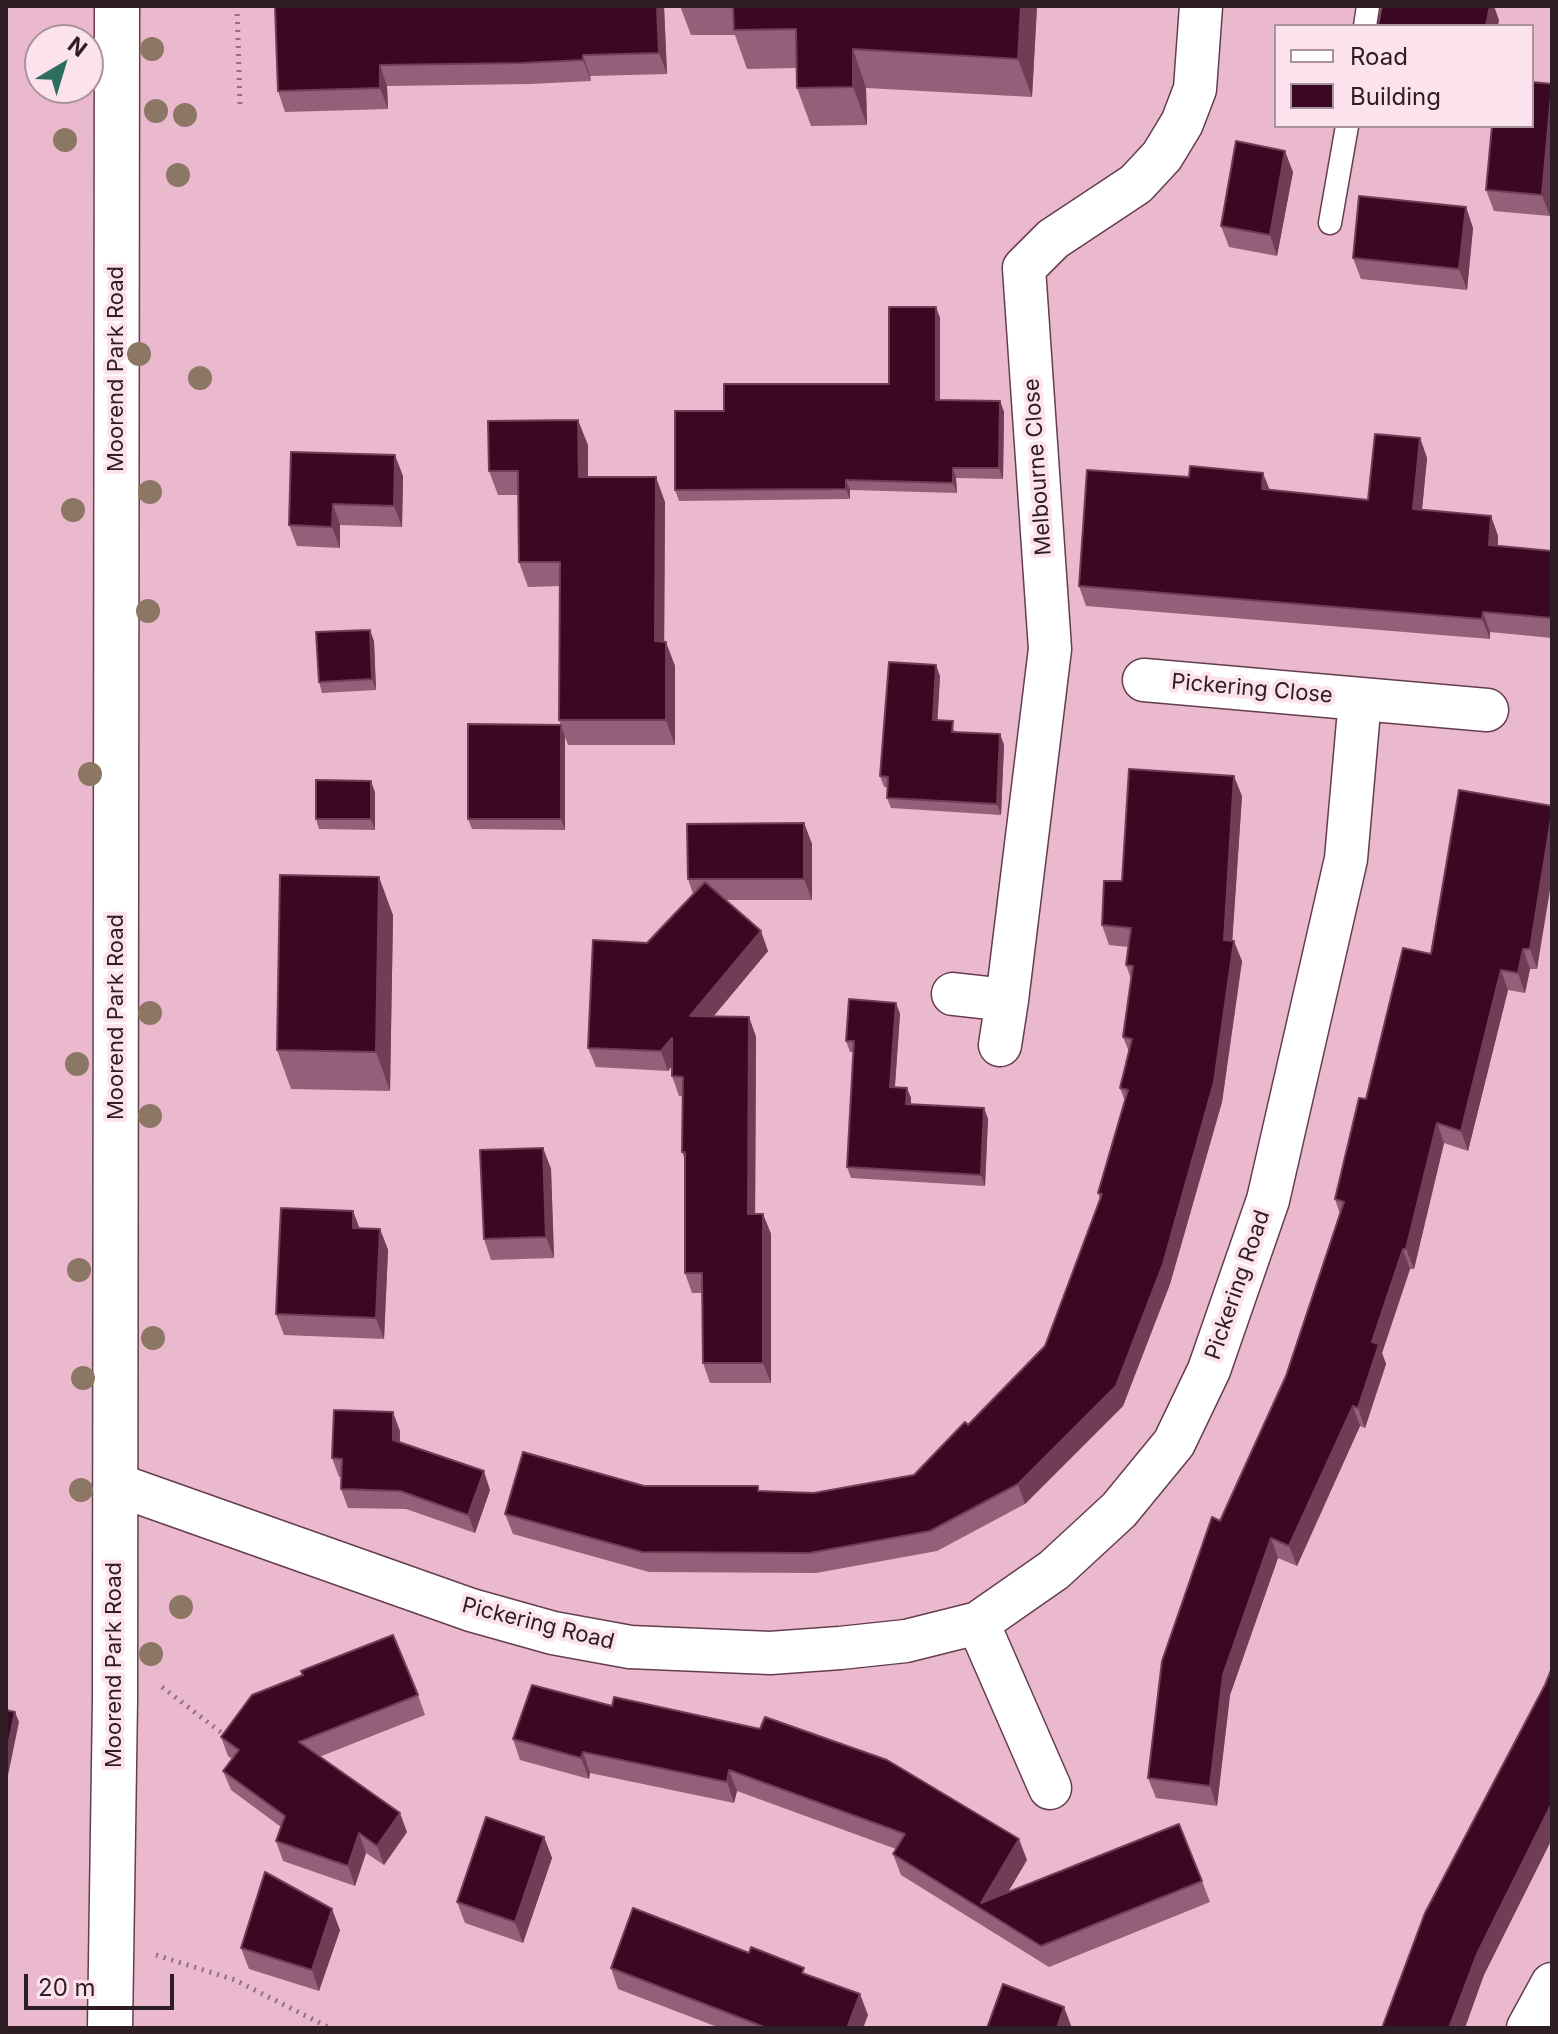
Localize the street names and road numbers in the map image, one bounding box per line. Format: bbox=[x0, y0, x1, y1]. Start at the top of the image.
street label: Moorend Park Road bbox=[103, 266, 129, 472]
street label: Melbourne Close bbox=[1019, 378, 1057, 556]
street label: Pickering Close bbox=[1170, 669, 1334, 709]
street label: Moorend Park Road bbox=[103, 914, 129, 1120]
street label: Pickering Road bbox=[1200, 1207, 1276, 1363]
street label: Moorend Park Road bbox=[101, 1562, 127, 1768]
street label: Pickering Road bbox=[459, 1592, 617, 1656]

